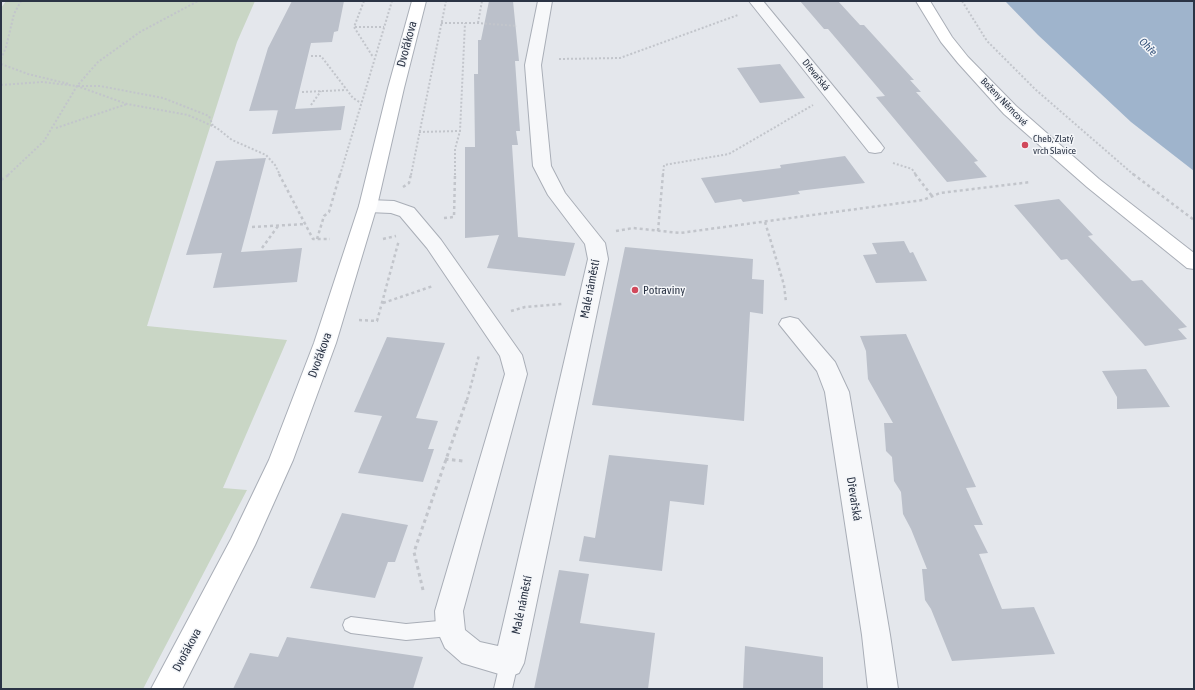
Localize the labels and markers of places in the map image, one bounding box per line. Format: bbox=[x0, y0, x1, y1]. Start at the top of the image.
place label: Cheb, Zlatý vrch Slavice bbox=[1033, 133, 1076, 156]
marker: Cheb, Zlatý vrch Slavice bbox=[1020, 140, 1030, 150]
place label: Potraviny bbox=[643, 283, 685, 297]
marker: Potraviny bbox=[630, 285, 640, 295]

